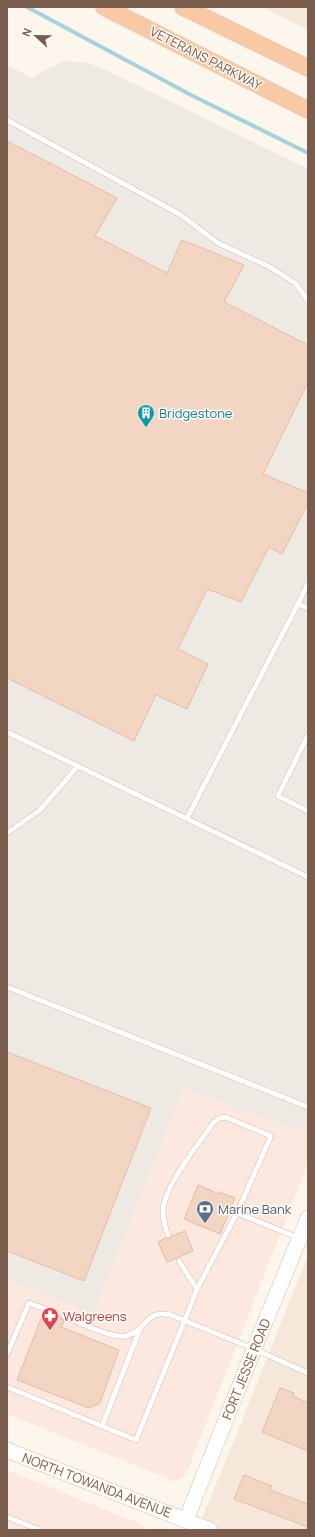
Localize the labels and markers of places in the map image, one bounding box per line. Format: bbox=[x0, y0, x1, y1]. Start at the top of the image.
building icon: Bridgestone bbox=[136, 403, 156, 428]
place label: Bridgestone bbox=[159, 404, 233, 422]
bank icon: Marine Bank bbox=[195, 1199, 215, 1224]
place label: Marine Bank bbox=[218, 1200, 292, 1218]
pharmacy icon: Walgreens bbox=[40, 1306, 60, 1331]
place label: Walgreens bbox=[63, 1307, 127, 1325]

